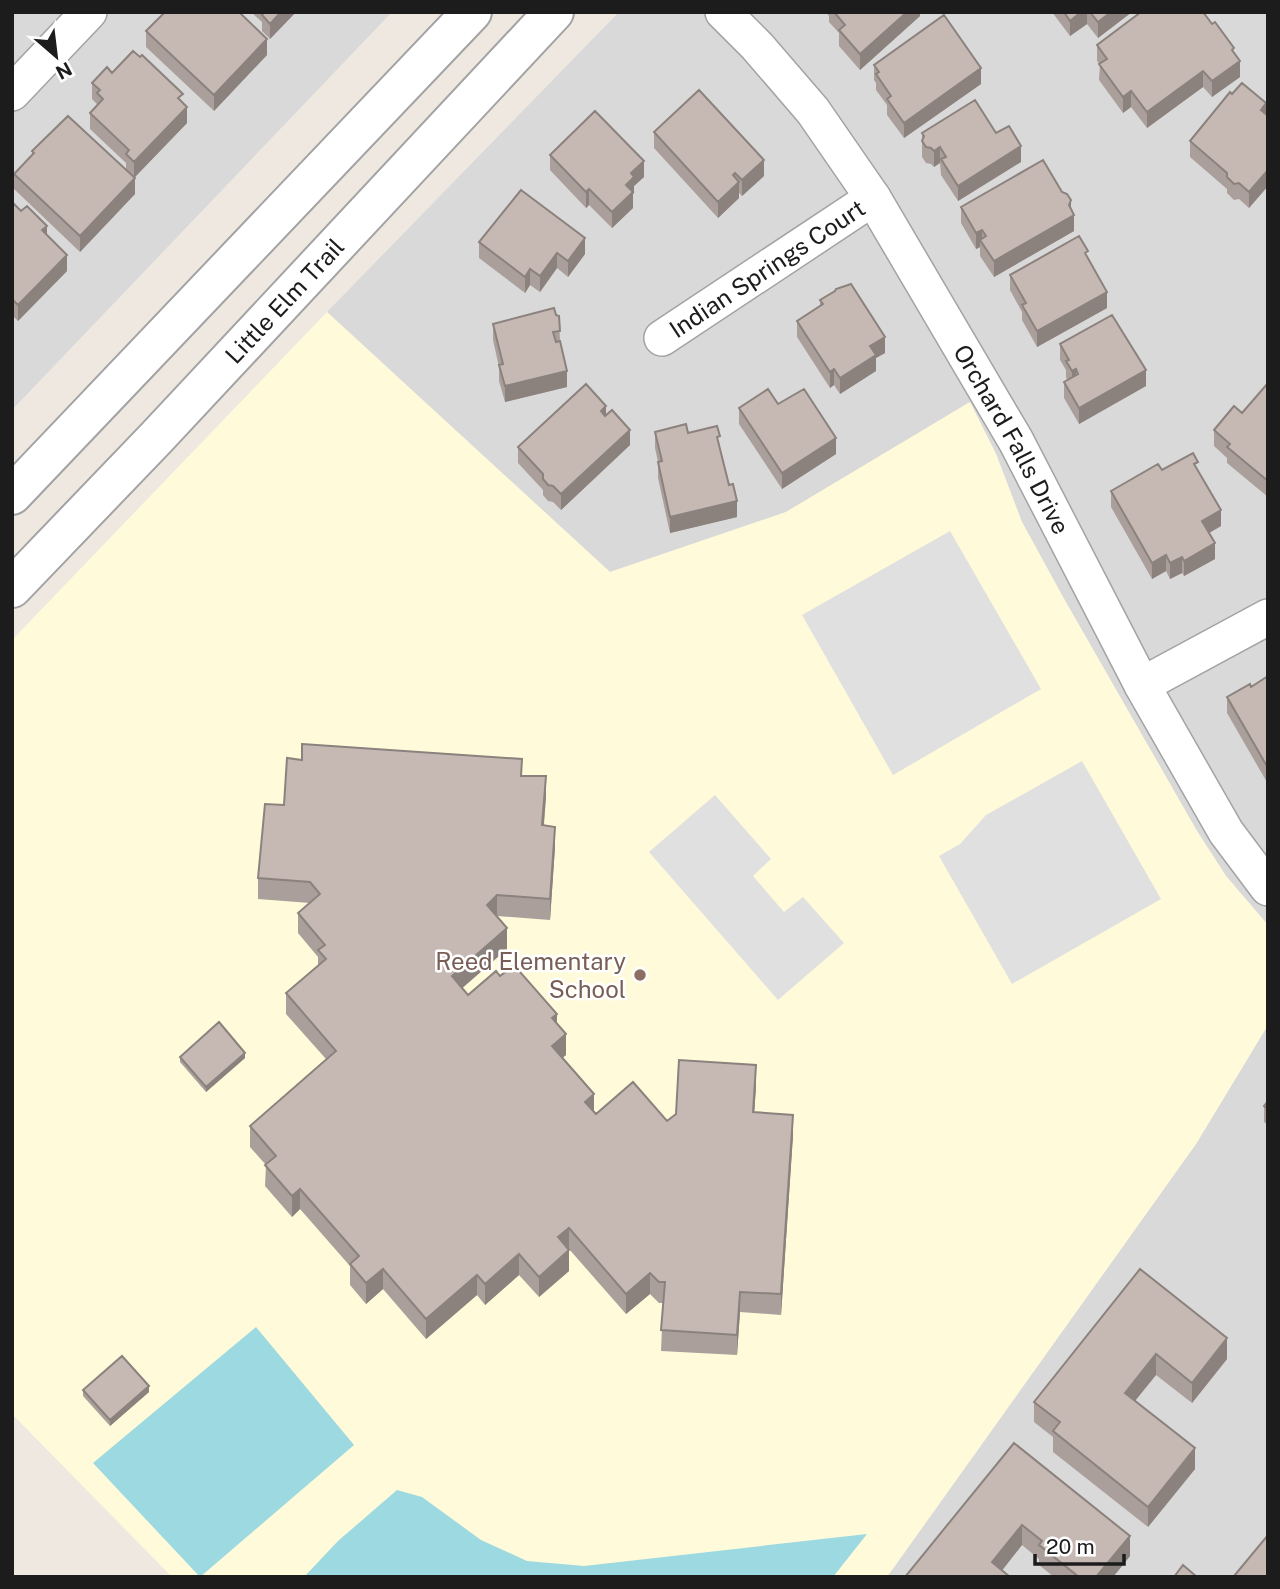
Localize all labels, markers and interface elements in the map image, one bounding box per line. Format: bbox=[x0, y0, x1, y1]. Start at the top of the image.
north arrow bbox=[21, 21, 91, 91]
text: N bbox=[52, 58, 76, 84]
street label: Indian Springs Court bbox=[664, 193, 870, 343]
street label: Little Elm Trail bbox=[219, 232, 350, 369]
street label: Orchard Falls Drive bbox=[948, 339, 1076, 539]
place label: Reed Elementary School bbox=[435, 947, 626, 1003]
marker: Reed Elementary School bbox=[632, 967, 648, 983]
scale bar bbox=[1035, 1522, 1124, 1566]
text: 20 m bbox=[1046, 1534, 1095, 1559]

